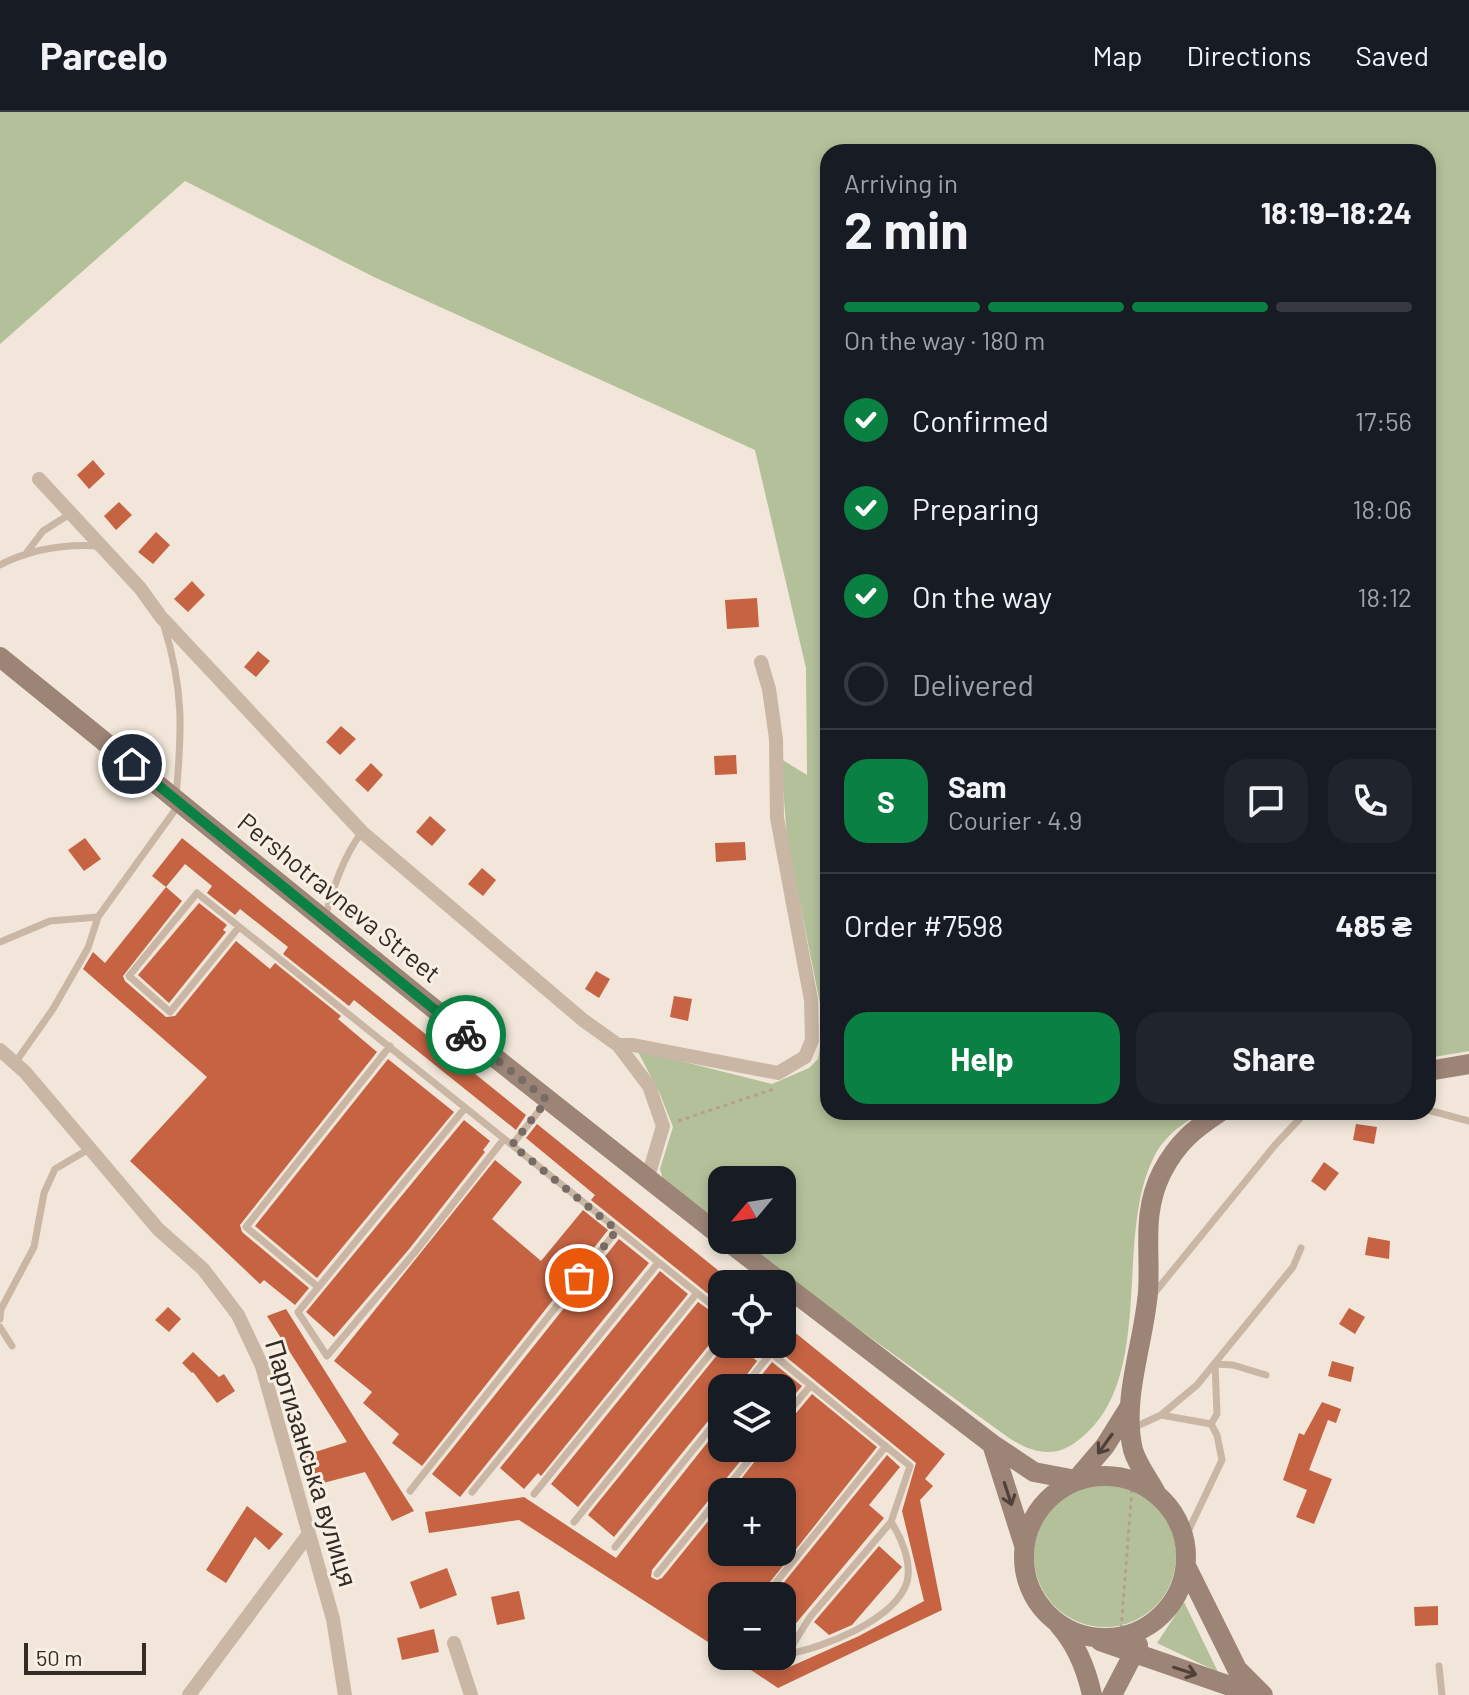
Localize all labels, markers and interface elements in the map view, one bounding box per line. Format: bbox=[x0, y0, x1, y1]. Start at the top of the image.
text: Parcelo bbox=[40, 32, 168, 78]
text: Map bbox=[1093, 38, 1142, 72]
text: Directions bbox=[1186, 38, 1312, 72]
text: Saved bbox=[1356, 38, 1429, 72]
text: Arriving in bbox=[844, 167, 958, 198]
text: 18:19–18:24 bbox=[1261, 194, 1412, 230]
text: 2 min bbox=[844, 197, 969, 259]
text: On the way · 180 m bbox=[844, 324, 1045, 355]
icon: check bbox=[844, 398, 888, 442]
text: Confirmed bbox=[912, 402, 1049, 438]
text: 17:56 bbox=[1355, 405, 1412, 436]
icon: check bbox=[844, 486, 888, 530]
text: Preparing bbox=[912, 490, 1039, 526]
text: 18:06 bbox=[1352, 493, 1412, 524]
icon: check bbox=[844, 574, 888, 618]
text: On the way bbox=[912, 578, 1052, 614]
text: 18:12 bbox=[1358, 581, 1412, 612]
text: Delivered bbox=[912, 666, 1034, 702]
pin bbox=[98, 730, 166, 798]
icon: home bbox=[110, 742, 154, 786]
button: chat bbox=[1224, 759, 1308, 843]
button: phone bbox=[1328, 759, 1412, 843]
text: Sam bbox=[948, 768, 1007, 804]
text: S bbox=[877, 783, 895, 819]
text: Courier · 4.9 bbox=[948, 804, 1082, 835]
street label: Pershotravneva Street bbox=[232, 806, 448, 988]
text: Order #7598 bbox=[844, 907, 1003, 943]
text: 485 ₴ bbox=[1335, 907, 1412, 943]
courier bbox=[426, 995, 506, 1075]
button: Help bbox=[844, 1012, 1120, 1104]
button: Share bbox=[1136, 1012, 1412, 1104]
icon: bike bbox=[444, 1013, 488, 1057]
north arrow bbox=[708, 1166, 796, 1254]
map controls bbox=[708, 1166, 796, 1670]
pin bbox=[545, 1244, 613, 1312]
icon: bag bbox=[557, 1256, 601, 1300]
button: locate bbox=[708, 1270, 796, 1358]
street label: Партизанська вулиця bbox=[260, 1335, 365, 1590]
button: layers bbox=[708, 1374, 796, 1462]
one-way arrow bbox=[1097, 1433, 1113, 1455]
button: + bbox=[708, 1478, 796, 1566]
one-way arrow bbox=[1002, 1482, 1017, 1507]
button: − bbox=[708, 1582, 796, 1670]
scale bar bbox=[24, 1639, 146, 1675]
text: 50 m bbox=[36, 1644, 82, 1670]
one-way arrow bbox=[1172, 1665, 1197, 1680]

